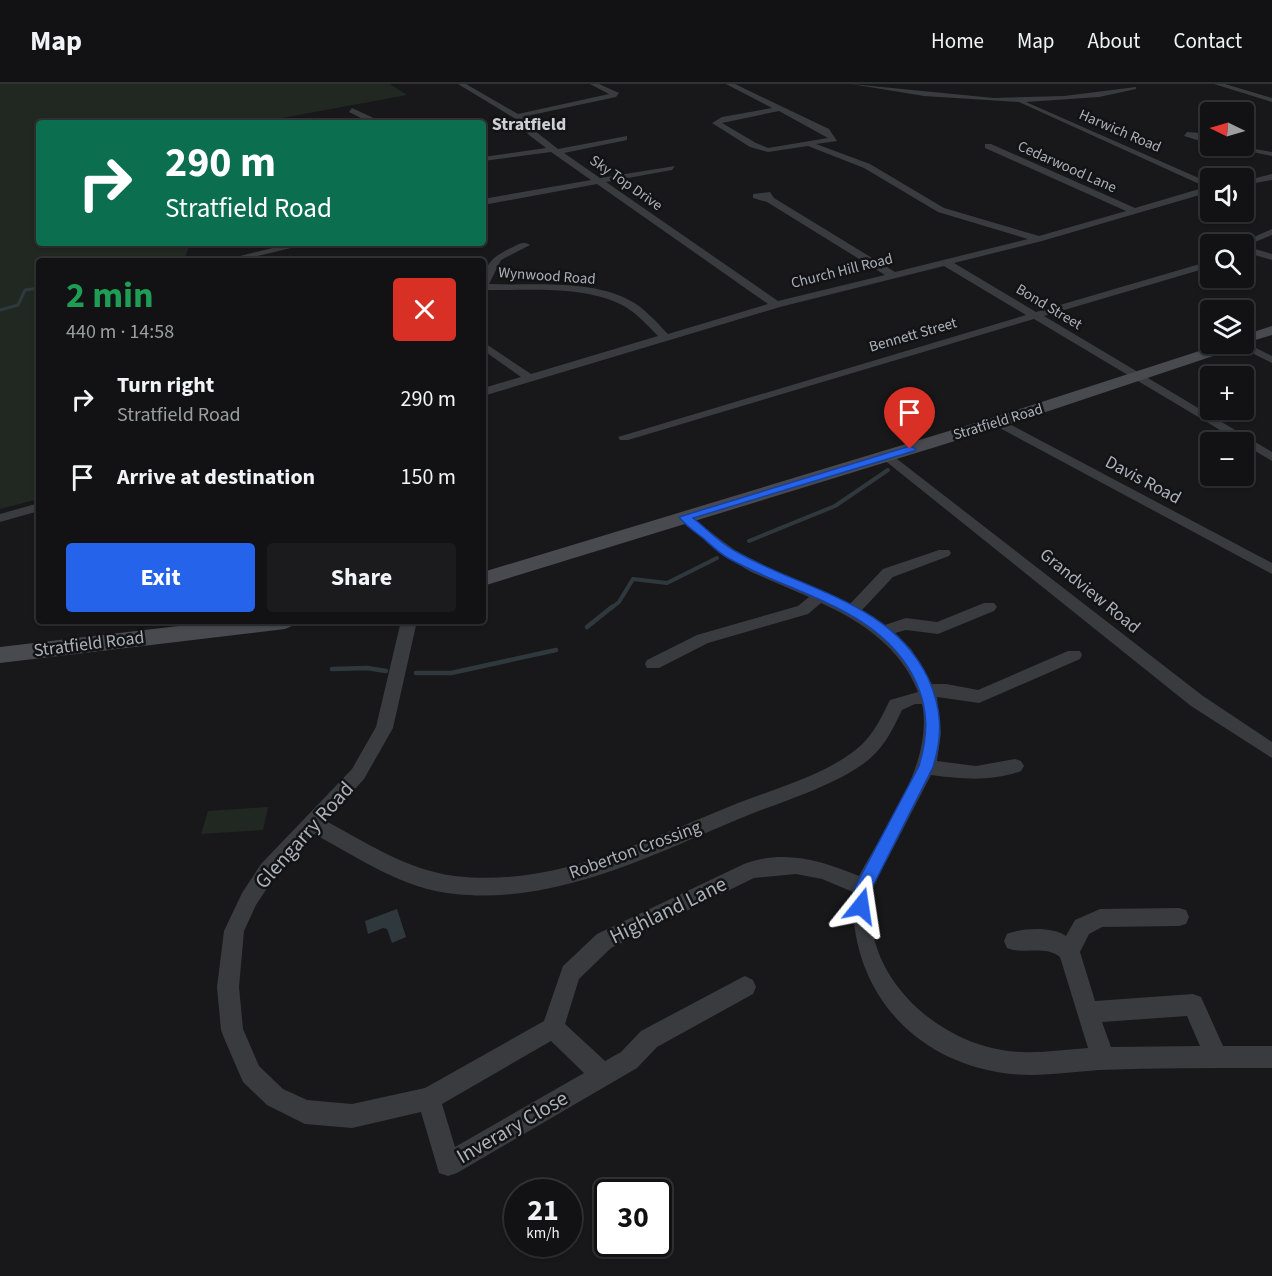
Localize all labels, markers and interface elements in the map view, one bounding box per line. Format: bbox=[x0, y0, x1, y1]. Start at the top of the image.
text: Map bbox=[30, 21, 82, 61]
text: Home bbox=[931, 26, 984, 56]
text: Map bbox=[1017, 26, 1055, 56]
text: About bbox=[1088, 26, 1140, 56]
text: Contact bbox=[1173, 26, 1242, 56]
north arrow bbox=[1200, 102, 1254, 156]
map controls bbox=[1200, 102, 1254, 486]
street label: Harwich Road bbox=[1076, 104, 1164, 158]
district label: Stratfield bbox=[492, 112, 566, 137]
text: 290 m bbox=[165, 133, 276, 193]
street label: Cedarwood Lane bbox=[1014, 136, 1120, 198]
icon: right bbox=[66, 144, 144, 222]
street label: Sky Top Drive bbox=[585, 150, 667, 216]
button: sound bbox=[1200, 168, 1254, 222]
text: Stratfield Road bbox=[165, 189, 332, 228]
button: search bbox=[1200, 234, 1254, 288]
street label: Church Hill Road bbox=[789, 248, 895, 294]
street label: Wynwood Road bbox=[498, 262, 596, 290]
text: 2 min bbox=[66, 270, 154, 321]
button: close bbox=[393, 278, 456, 341]
street label: Bond Street bbox=[1012, 279, 1086, 335]
button: layers bbox=[1200, 300, 1254, 354]
street label: Bennett Street bbox=[867, 312, 959, 358]
text: 440 m · 14:58 bbox=[66, 318, 174, 346]
button: + bbox=[1200, 366, 1254, 420]
text: Turn right bbox=[117, 369, 214, 401]
icon: right bbox=[66, 383, 99, 416]
text: 290 m bbox=[401, 383, 456, 415]
pin bbox=[884, 387, 935, 449]
icon: arrive bbox=[893, 396, 926, 429]
street label: Stratfield Road bbox=[951, 398, 1045, 446]
text: Stratfield Road bbox=[117, 401, 241, 429]
button: − bbox=[1200, 432, 1254, 486]
street label: Davis Road bbox=[1101, 450, 1185, 510]
icon: arrive bbox=[66, 461, 99, 494]
text: Arrive at destination bbox=[117, 461, 315, 493]
text: 150 m bbox=[401, 461, 456, 493]
button: Exit bbox=[66, 543, 255, 612]
button: Share bbox=[267, 543, 456, 612]
street label: Grandview Road bbox=[1034, 543, 1146, 639]
street label: Stratfield Road bbox=[32, 625, 146, 663]
street label: Glengarry Road bbox=[248, 775, 360, 895]
street label: Roberton Crossing bbox=[566, 815, 704, 885]
street label: Highland Lane bbox=[604, 869, 732, 951]
position arrow bbox=[829, 874, 893, 938]
street label: Inverary Close bbox=[451, 1083, 573, 1171]
speed limit sign: 30 bbox=[594, 1179, 672, 1257]
text: 21 bbox=[527, 1189, 559, 1232]
text: km/h bbox=[526, 1223, 560, 1244]

